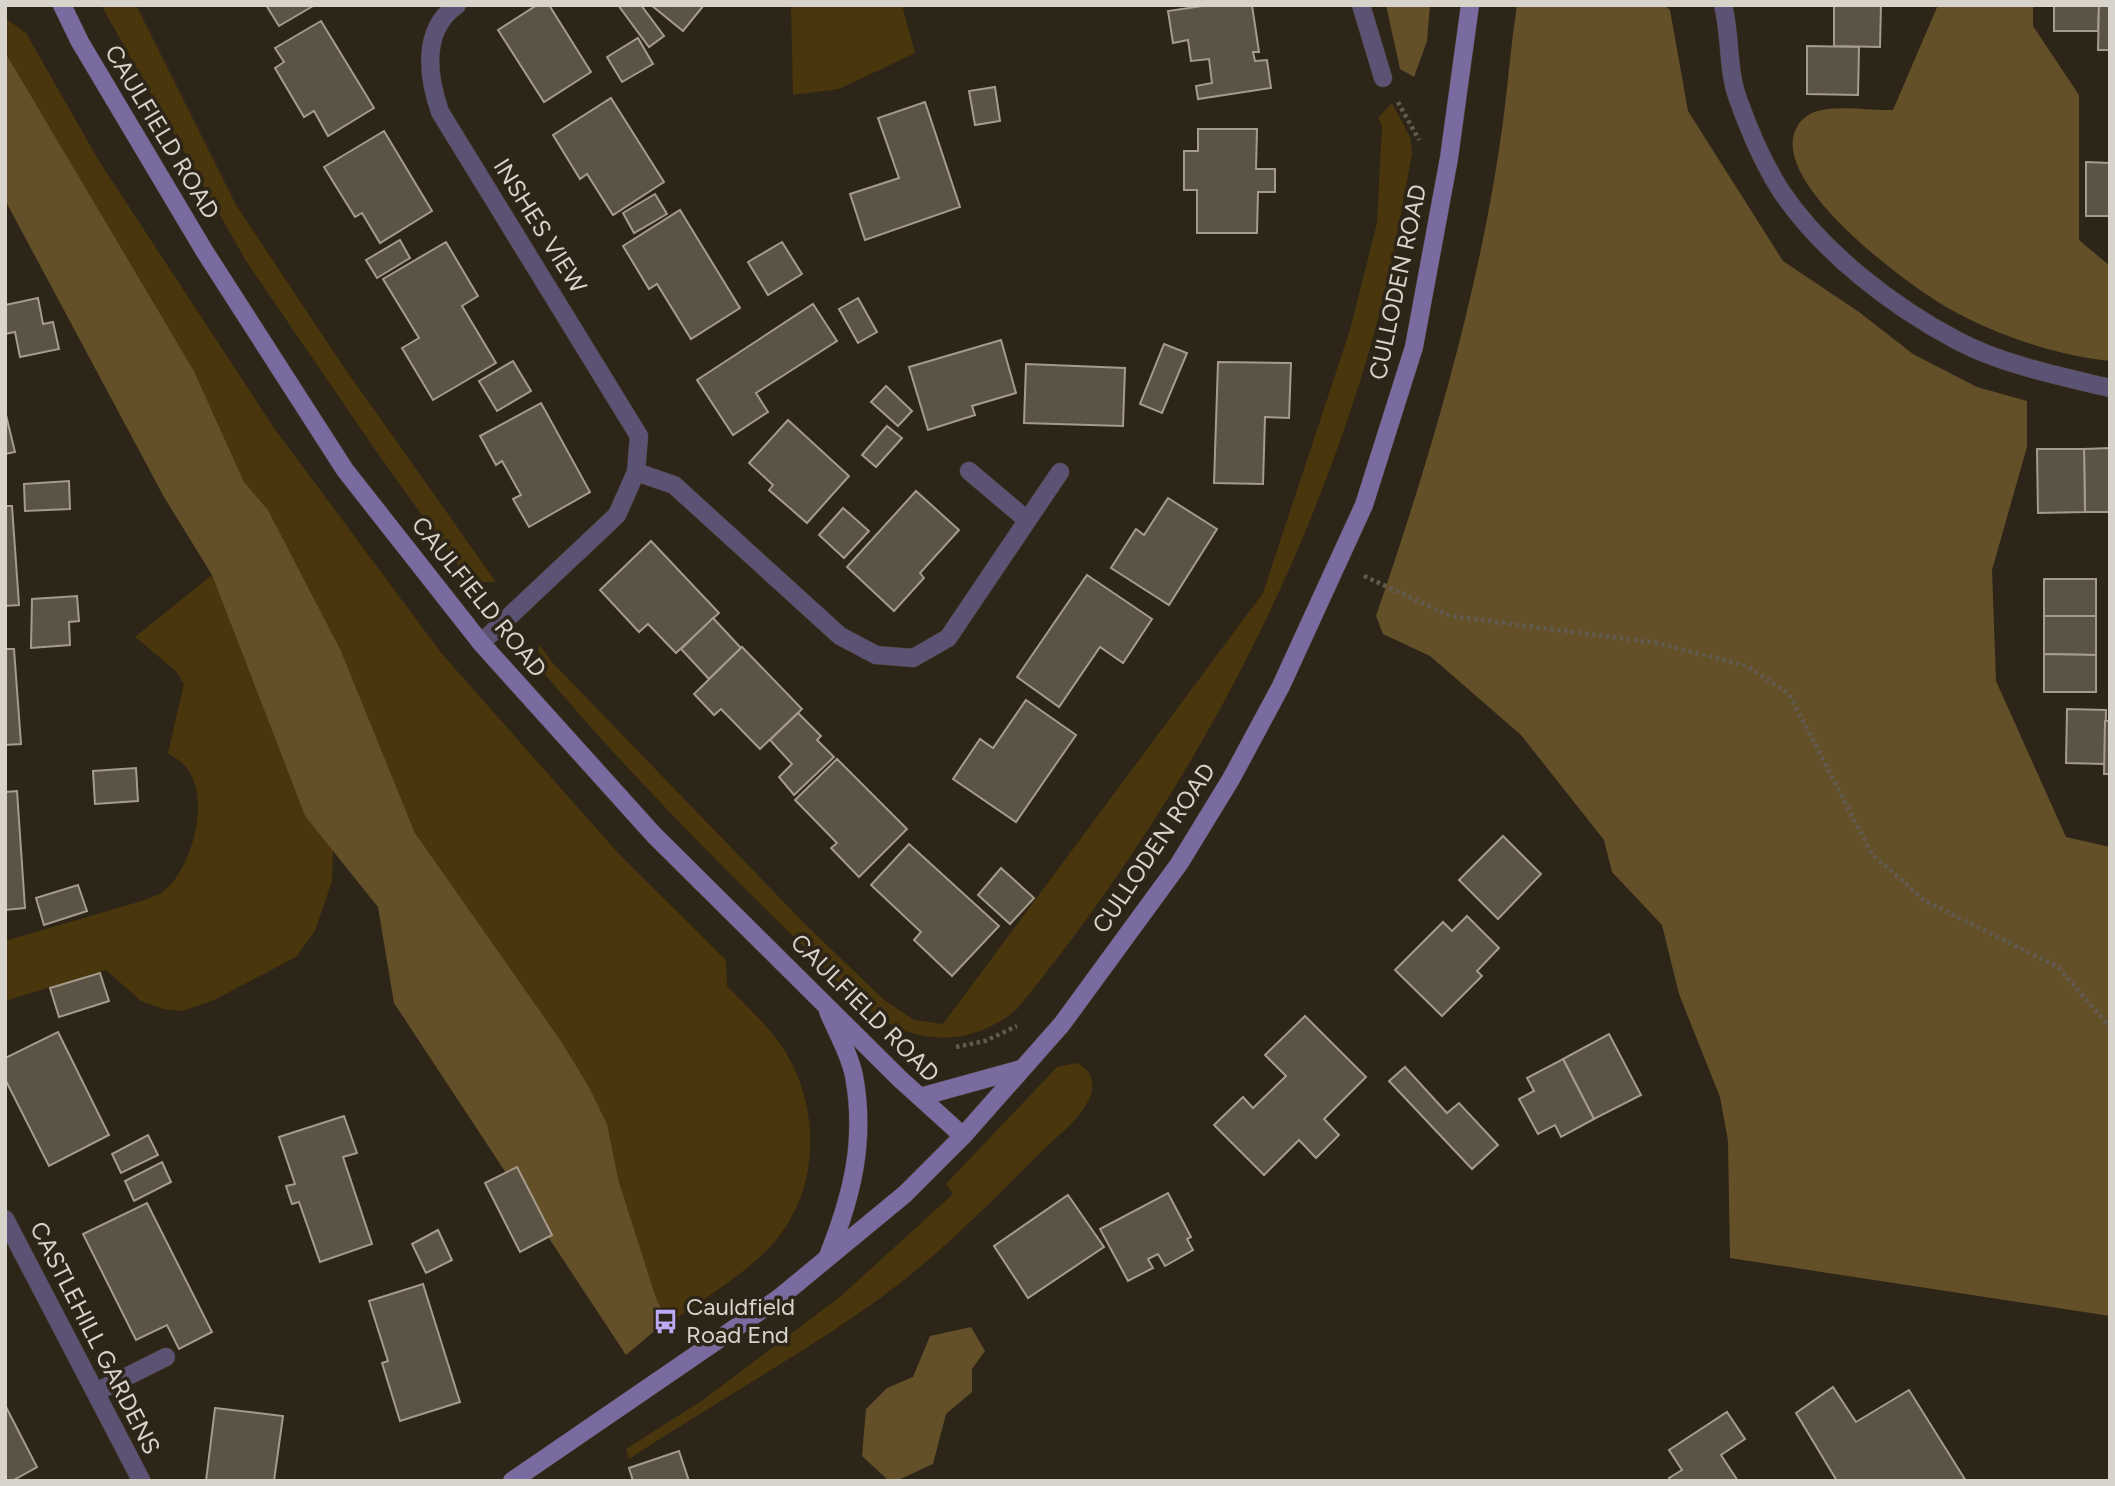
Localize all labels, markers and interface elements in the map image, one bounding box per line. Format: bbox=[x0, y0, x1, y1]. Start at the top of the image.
street label: CAULFIELD ROAD bbox=[99, 39, 226, 224]
street label: INSHES VIEW bbox=[488, 153, 593, 298]
street label: CULLODEN ROAD bbox=[1363, 182, 1432, 382]
street label: CAULFIELD ROAD bbox=[406, 511, 553, 683]
street label: CULLODEN ROAD bbox=[1086, 757, 1221, 938]
street label: CAULFIELD ROAD bbox=[785, 927, 946, 1088]
street label: CASTLEHILL GARDENS bbox=[24, 1217, 167, 1459]
place label: Cauldfield Road End bbox=[686, 1292, 795, 1349]
bus stop icon: Cauldfield Road End bbox=[652, 1307, 680, 1335]

